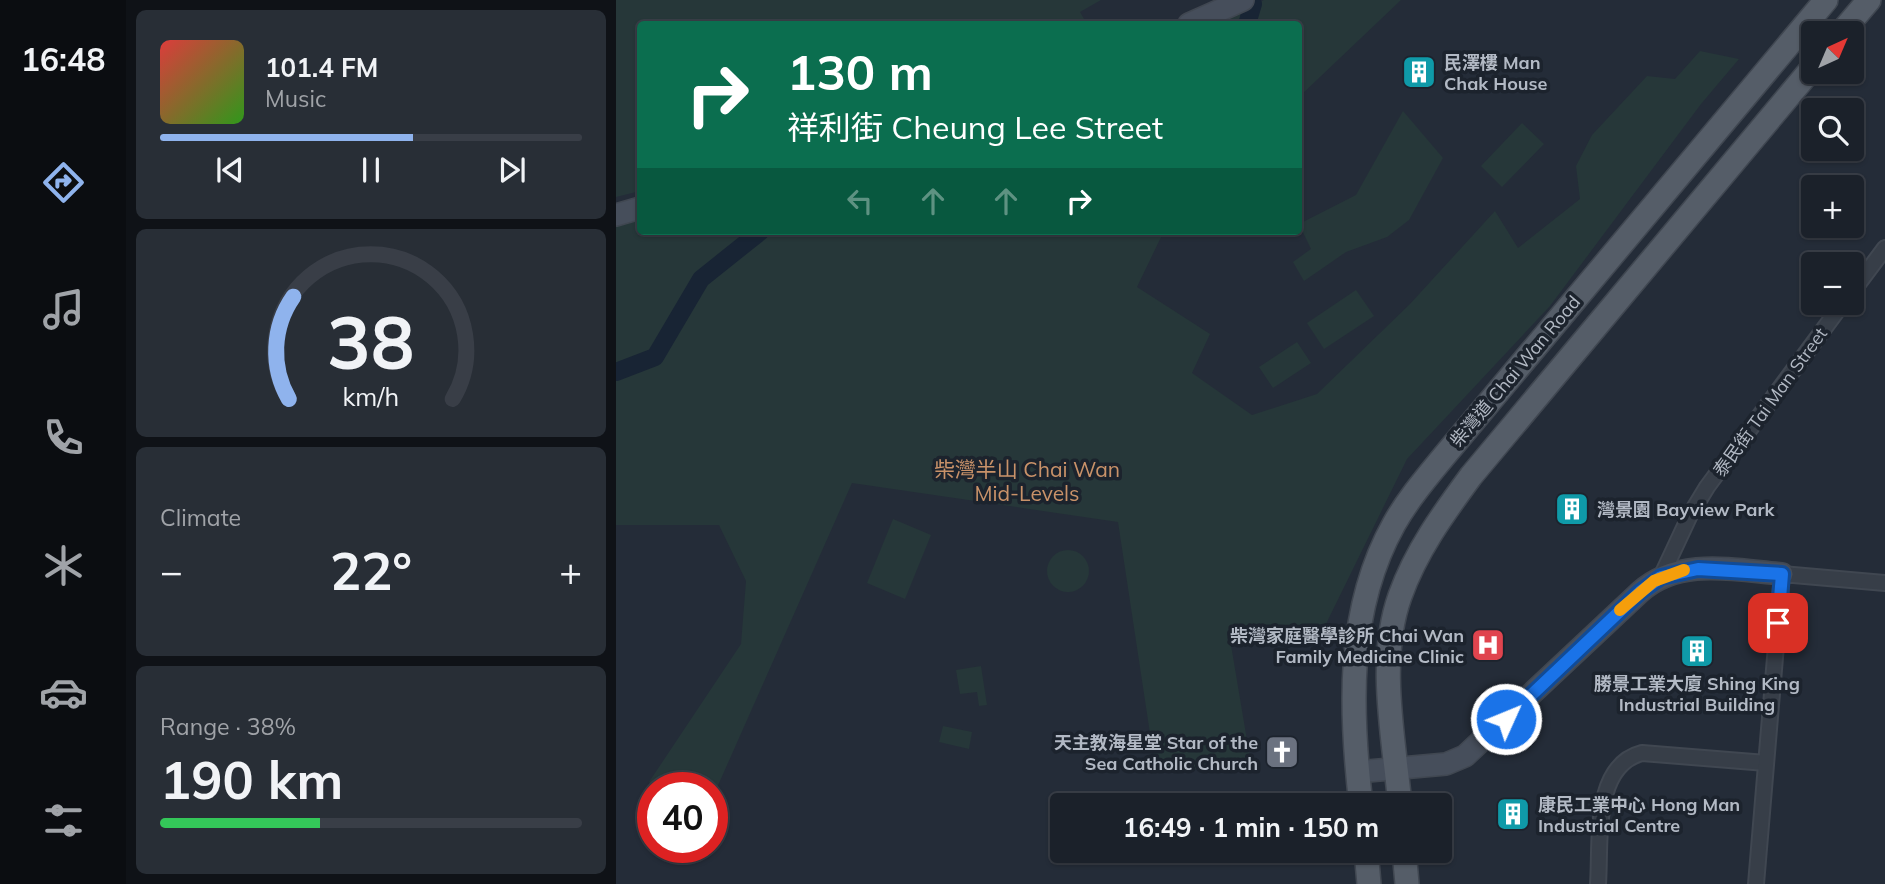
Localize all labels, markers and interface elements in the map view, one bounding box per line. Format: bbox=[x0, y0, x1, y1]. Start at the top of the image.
north arrow bbox=[1801, 21, 1864, 84]
map controls bbox=[1801, 21, 1864, 315]
text: 16:48 bbox=[21, 39, 105, 79]
text: 130 m bbox=[787, 41, 933, 102]
icon: right bbox=[672, 49, 763, 140]
text: 101.4 FM bbox=[265, 51, 378, 84]
place label: 民澤樓 Man Chak House bbox=[1444, 51, 1548, 95]
building icon: 民澤樓 Man Chak House bbox=[1400, 53, 1438, 91]
text: Music bbox=[265, 84, 326, 113]
button: search bbox=[1801, 98, 1864, 161]
text: 祥利街 Cheung Lee Street bbox=[787, 107, 1163, 147]
icon: previous bbox=[211, 151, 249, 189]
icon: pause bbox=[352, 151, 390, 189]
icon: next bbox=[493, 151, 531, 189]
icon: directions bbox=[39, 158, 88, 207]
button: + bbox=[1801, 175, 1864, 238]
icon: left bbox=[841, 182, 879, 220]
icon: ahead bbox=[914, 182, 952, 220]
icon: ahead bbox=[987, 182, 1025, 220]
icon: right bbox=[1060, 182, 1098, 220]
button: − bbox=[1801, 252, 1864, 315]
icon: music bbox=[39, 285, 88, 334]
street label: 柴灣道 Chai Wan Road bbox=[1445, 291, 1585, 451]
text: 38 bbox=[327, 296, 415, 387]
street label: 泰民街 Tai Man Street bbox=[1708, 323, 1832, 481]
text: km/h bbox=[343, 381, 399, 412]
icon: phone bbox=[39, 413, 88, 462]
district label: 柴灣半山 Chai Wan Mid-Levels bbox=[934, 456, 1120, 506]
building icon: 灣景園 Bayview Park bbox=[1553, 490, 1591, 528]
place label: 灣景園 Bayview Park bbox=[1597, 498, 1775, 521]
text: Climate bbox=[160, 503, 241, 532]
text: 22° bbox=[330, 538, 412, 603]
icon: climate bbox=[39, 541, 88, 590]
text: − bbox=[160, 547, 183, 595]
text: + bbox=[559, 547, 582, 595]
pin bbox=[1748, 593, 1808, 653]
icon: arrive bbox=[1759, 604, 1797, 642]
place label: 柴灣家庭醫學診所 Chai Wan Family Medicine Clinic bbox=[1230, 624, 1464, 668]
hospital icon: 柴灣家庭醫學診所 Chai Wan Family Medicine Clinic bbox=[1469, 626, 1507, 664]
building icon: 勝景工業大廈 Shing King Industrial Building bbox=[1678, 632, 1716, 670]
icon: car bbox=[39, 668, 88, 717]
place label: 勝景工業大廈 Shing King Industrial Building bbox=[1594, 672, 1800, 716]
position arrow bbox=[1469, 682, 1543, 756]
text: Range · 38% bbox=[160, 712, 296, 741]
place label: 天主教海星堂 Star of the Sea Catholic Church bbox=[1054, 731, 1258, 775]
church icon: 天主教海星堂 Star of the Sea Catholic Church bbox=[1263, 733, 1301, 771]
text: 190 km bbox=[160, 747, 343, 812]
speed limit sign: 40 bbox=[637, 772, 728, 863]
place label: 康民工業中心 Hong Man Industrial Centre bbox=[1538, 793, 1740, 837]
building icon: 康民工業中心 Hong Man Industrial Centre bbox=[1494, 795, 1532, 833]
icon: filters bbox=[39, 796, 88, 845]
text: 16:49 · 1 min · 150 m bbox=[1123, 811, 1379, 844]

